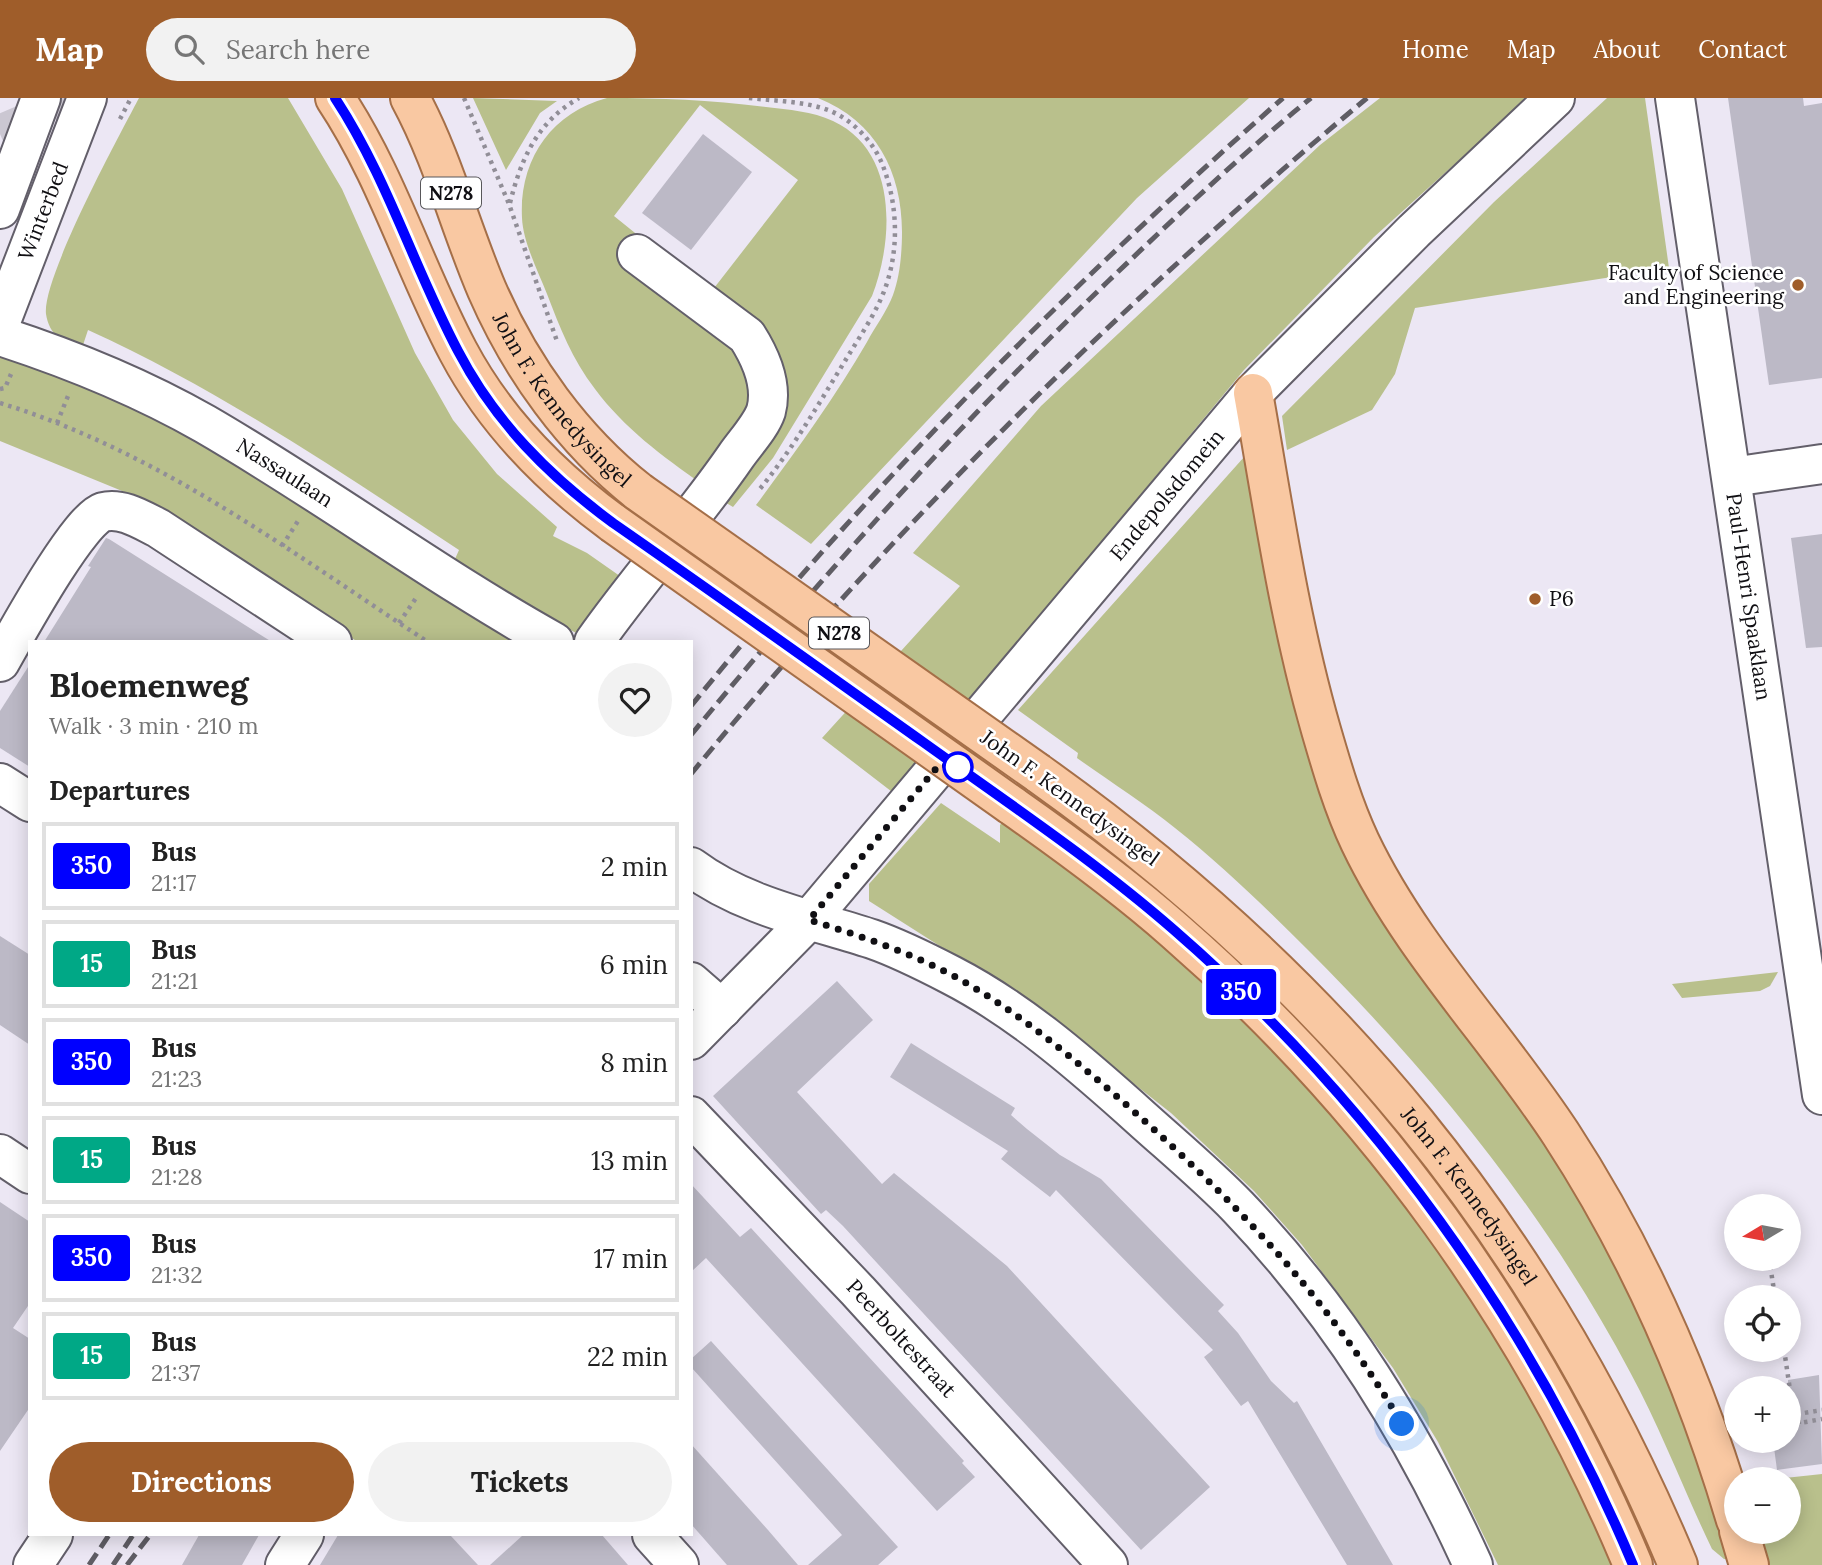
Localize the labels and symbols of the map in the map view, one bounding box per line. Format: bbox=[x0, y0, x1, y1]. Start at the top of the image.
street label: Winterbed bbox=[12, 158, 74, 264]
road number: N278 bbox=[421, 178, 481, 208]
place label: Faculty of Science and Engineering bbox=[1608, 259, 1784, 310]
marker: Faculty of Science and Engineering bbox=[1790, 277, 1806, 293]
street label: John F. Kennedysingel bbox=[486, 307, 637, 493]
street label: Endepolsdomein bbox=[1104, 423, 1230, 566]
street label: Nassaulaan bbox=[232, 432, 339, 513]
street label: Paul-Henri Spaaklaan bbox=[1720, 491, 1778, 702]
place label: P6 bbox=[1549, 585, 1574, 612]
marker: P6 bbox=[1527, 591, 1543, 607]
road number: N278 bbox=[809, 618, 869, 648]
street label: John F. Kennedysingel bbox=[975, 723, 1165, 872]
unlabelled marker bbox=[943, 752, 973, 782]
line badge: 350 bbox=[1201, 969, 1281, 1015]
street label: John F. Kennedysingel bbox=[1394, 1100, 1543, 1290]
north arrow bbox=[1724, 1194, 1801, 1270]
street label: Peerboltestraat bbox=[841, 1273, 963, 1403]
your location bbox=[1384, 1406, 1419, 1441]

